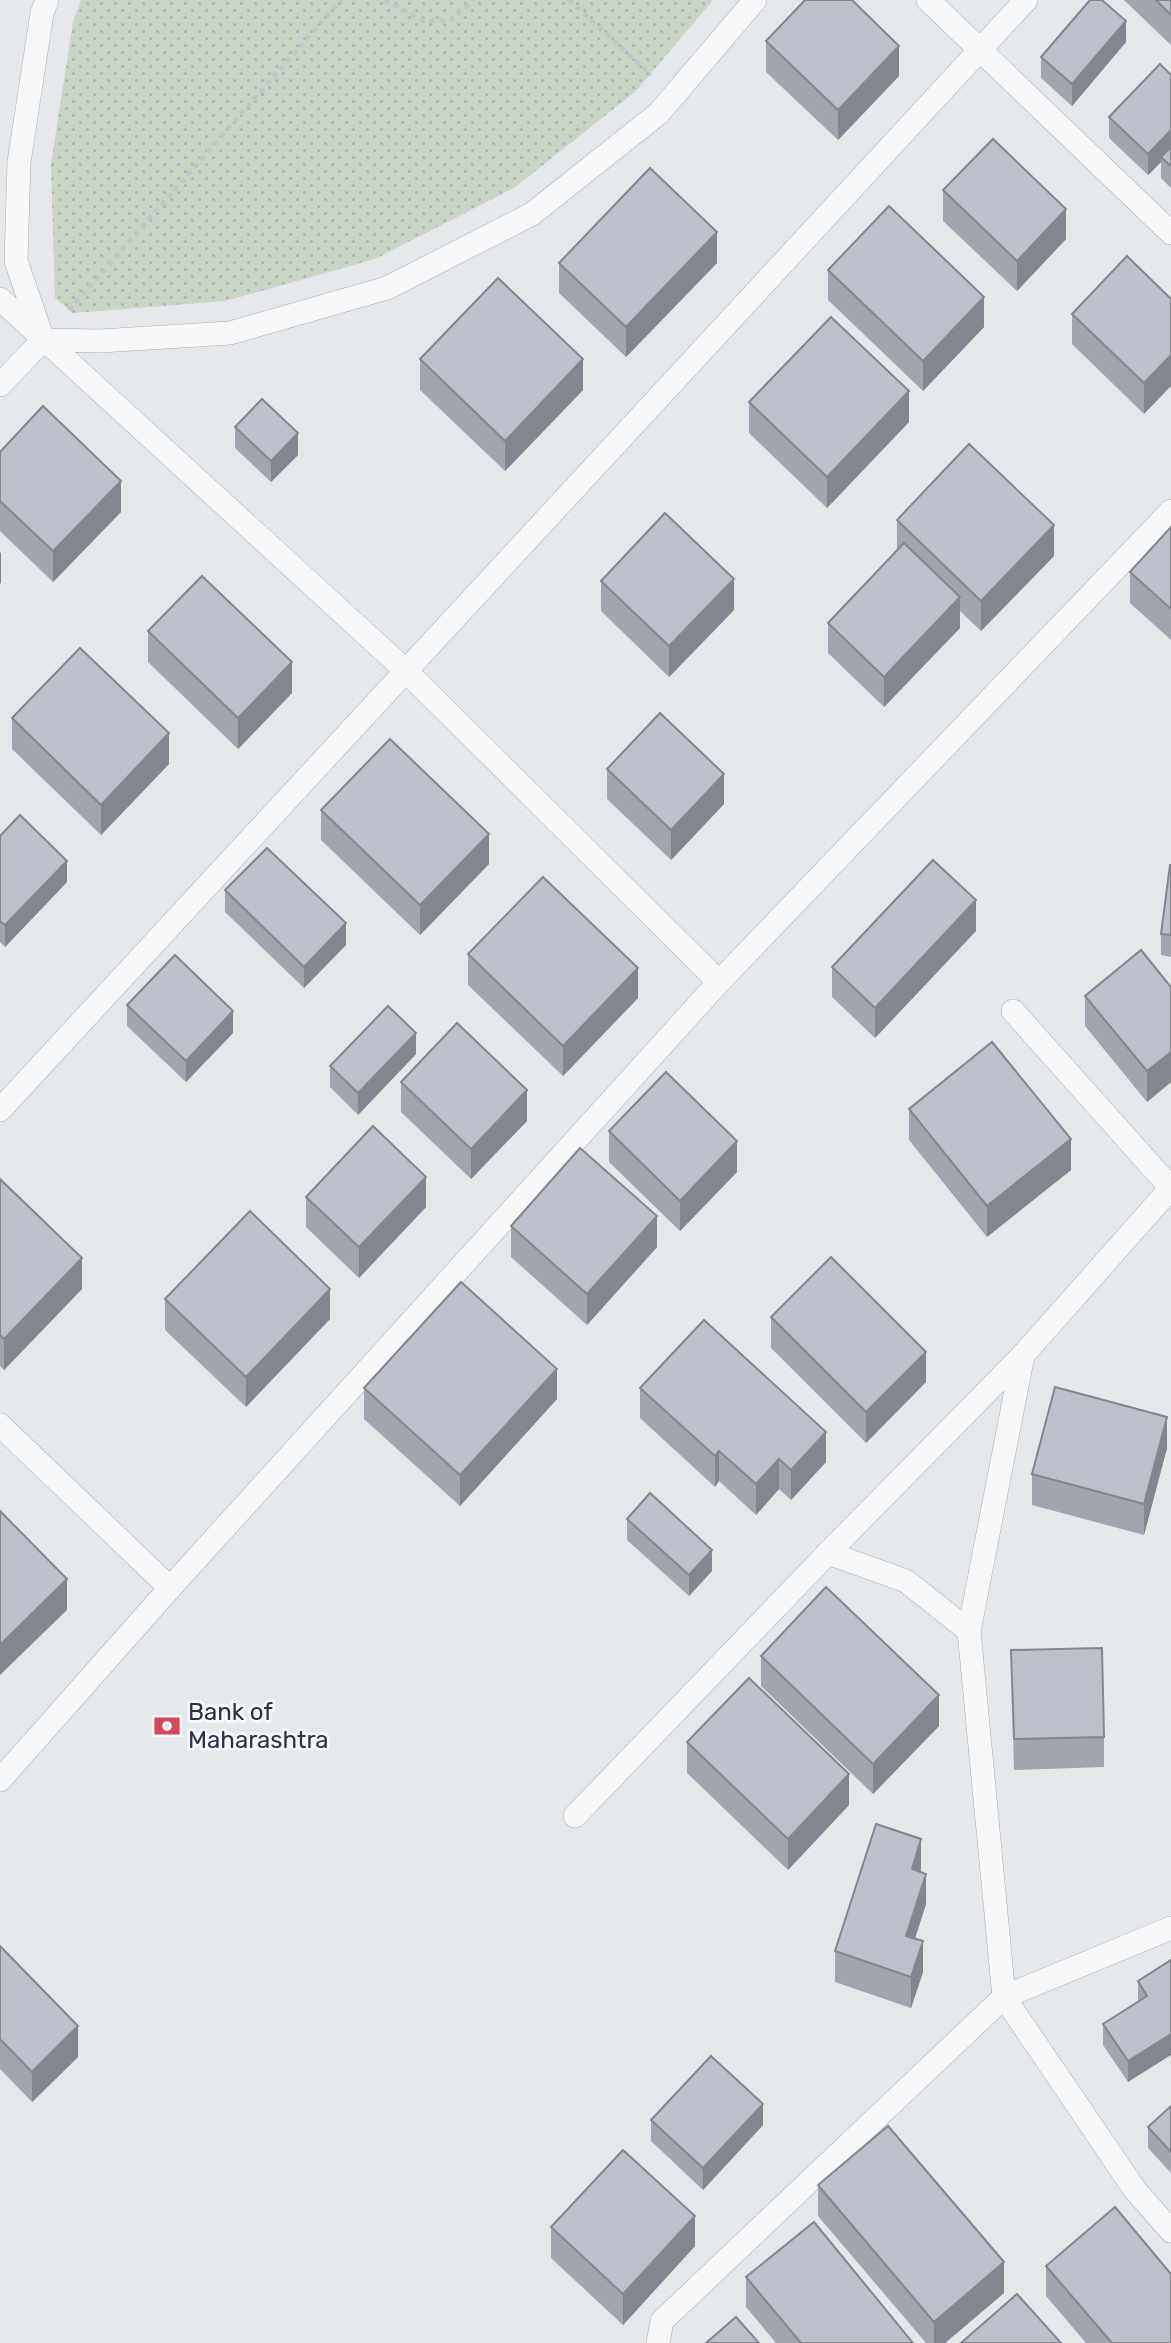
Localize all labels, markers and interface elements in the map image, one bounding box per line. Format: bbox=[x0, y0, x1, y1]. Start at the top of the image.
place label: Bank of Maharashtra bbox=[188, 1698, 329, 1754]
bank icon: Bank of Maharashtra bbox=[152, 1711, 182, 1741]

